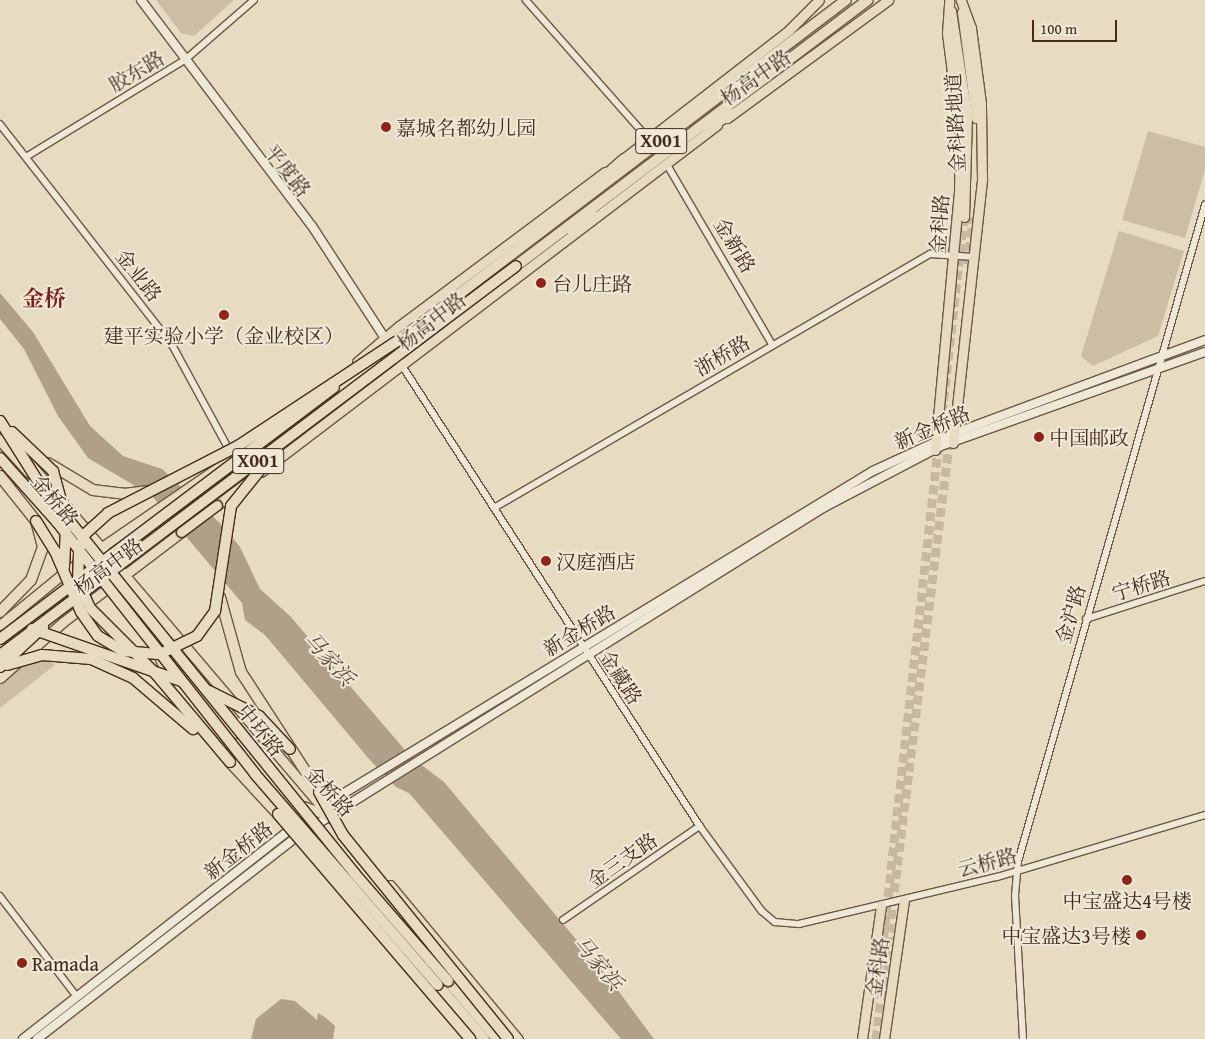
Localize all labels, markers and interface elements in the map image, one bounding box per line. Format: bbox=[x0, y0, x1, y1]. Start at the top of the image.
scale bar bbox=[1035, 10, 1120, 42]
text: 100 m bbox=[1040, 18, 1077, 39]
street label: 杨高中路 bbox=[715, 44, 795, 110]
street label: 胶东路 bbox=[104, 45, 168, 97]
street label: 金科路地道 bbox=[940, 72, 970, 174]
place label: 嘉城名都幼儿园 bbox=[396, 115, 536, 139]
marker: 嘉城名都幼儿园 bbox=[380, 121, 392, 133]
road number: X001 bbox=[635, 124, 687, 158]
street label: 平度路 bbox=[260, 139, 316, 201]
street label: 金科路 bbox=[925, 193, 953, 255]
street label: 金新路 bbox=[709, 213, 761, 277]
street label: 金业路 bbox=[111, 244, 167, 306]
place label: 台儿庄路 bbox=[552, 271, 632, 295]
marker: 台儿庄路 bbox=[534, 276, 548, 290]
district label: 金桥 bbox=[22, 286, 66, 312]
street label: 杨高中路 bbox=[392, 287, 470, 355]
marker: 建平实验小学（金业校区） bbox=[218, 309, 230, 321]
place label: 建平实验小学（金业校区） bbox=[104, 323, 344, 347]
street label: 浙桥路 bbox=[690, 330, 754, 380]
street label: 新金桥路 bbox=[890, 400, 974, 454]
place label: 中国邮政 bbox=[1049, 425, 1129, 449]
marker: 中国邮政 bbox=[1033, 431, 1045, 443]
road number: X001 bbox=[232, 444, 284, 478]
street label: 金桥路 bbox=[26, 469, 84, 531]
street label: 杨高中路 bbox=[69, 532, 147, 600]
place label: 汉庭酒店 bbox=[556, 549, 636, 573]
marker: 汉庭酒店 bbox=[540, 555, 552, 567]
street label: 宁桥路 bbox=[1109, 565, 1173, 605]
street label: 金沪路 bbox=[1050, 582, 1090, 646]
street label: 新金桥路 bbox=[539, 599, 619, 661]
water label: 马家浜 bbox=[299, 627, 359, 691]
street label: 金藏路 bbox=[595, 645, 647, 709]
street label: 中环路 bbox=[233, 699, 289, 761]
street label: 金桥路 bbox=[301, 761, 359, 821]
street label: 新金桥路 bbox=[199, 816, 277, 884]
street label: 金三支路 bbox=[582, 827, 662, 893]
street label: 云桥路 bbox=[955, 843, 1019, 881]
marker: 中宝盛达4号楼 bbox=[1121, 874, 1133, 886]
place label: 中宝盛达4号楼 bbox=[1062, 888, 1192, 912]
place label: 中宝盛达3号楼 bbox=[1001, 923, 1131, 947]
marker: 中宝盛达3号楼 bbox=[1135, 929, 1147, 941]
water label: 马家浜 bbox=[568, 931, 628, 995]
street label: 金科路 bbox=[861, 936, 893, 998]
place label: Ramada bbox=[32, 951, 99, 975]
marker: Ramada bbox=[16, 957, 28, 969]

